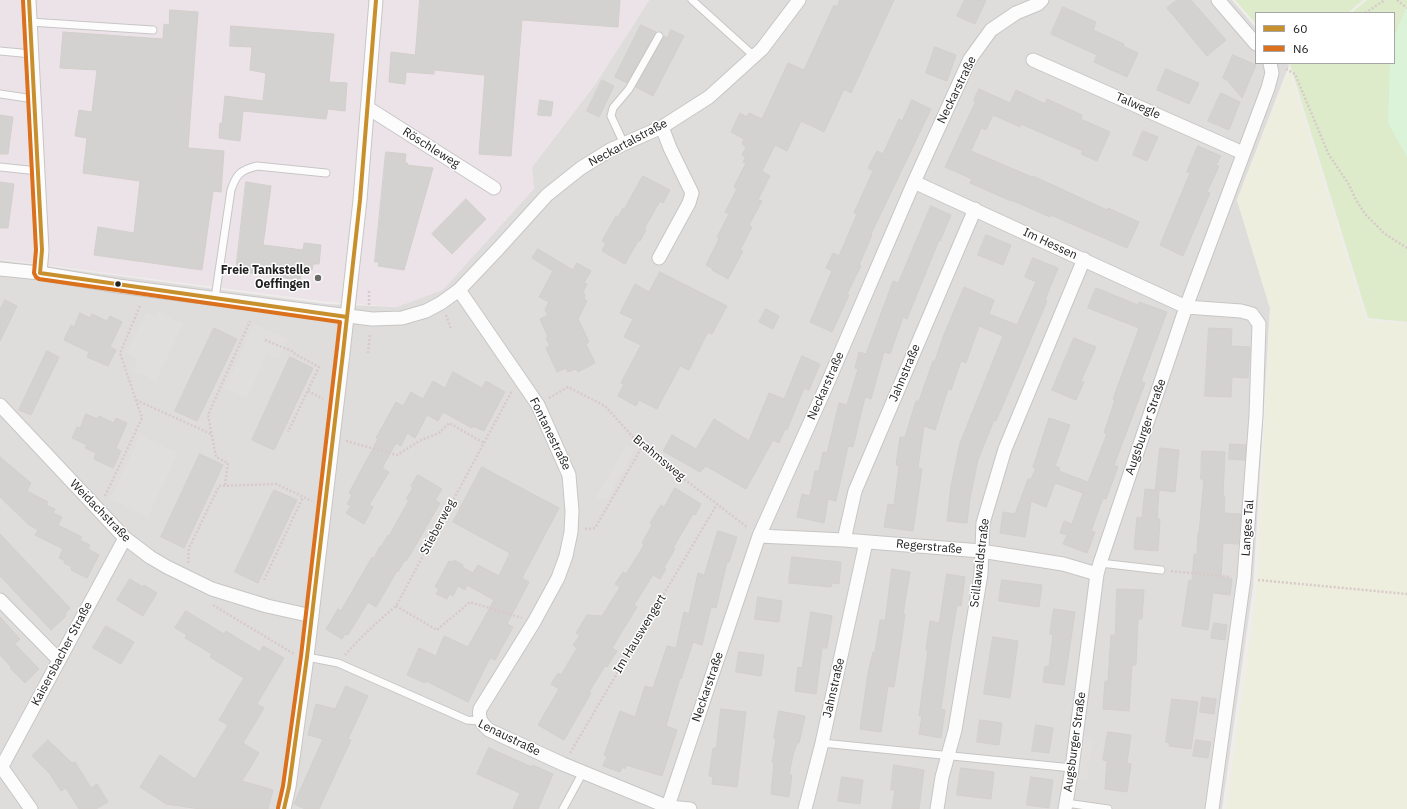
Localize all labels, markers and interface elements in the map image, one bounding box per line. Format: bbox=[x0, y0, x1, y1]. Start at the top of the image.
legend bbox=[1255, 12, 1395, 64]
text: 60 bbox=[1293, 21, 1307, 36]
text: N6 bbox=[1293, 41, 1309, 56]
street label: Neckarstraße bbox=[934, 54, 980, 126]
street label: Talwegle bbox=[1113, 90, 1163, 122]
street label: Neckartalstraße bbox=[586, 116, 670, 170]
street label: Röschleweg bbox=[400, 125, 462, 171]
street label: Im Hessen bbox=[1021, 225, 1079, 263]
place label: Freie Tankstelle Oeffingen bbox=[221, 264, 310, 292]
marker: Freie Tankstelle Oeffingen bbox=[313, 273, 323, 283]
unlabelled marker bbox=[113, 279, 123, 289]
street label: Jahnstraße bbox=[886, 342, 924, 404]
street label: Neckarstraße bbox=[805, 350, 847, 422]
street label: Augsburger Straße bbox=[1123, 377, 1169, 477]
street label: Fontanestraße bbox=[526, 395, 574, 473]
street label: Brahmsweg bbox=[630, 432, 688, 484]
street label: Weidachstraße bbox=[67, 477, 133, 545]
street label: Stieberweg bbox=[417, 497, 459, 557]
street label: Langes Tal bbox=[1239, 499, 1257, 557]
street label: Scillawaldstraße bbox=[967, 518, 993, 608]
street label: Regerstraße bbox=[895, 537, 963, 557]
street label: Im Hauswengert bbox=[611, 592, 669, 676]
street label: Kaisersbacher Straße bbox=[28, 600, 96, 708]
street label: Neckarstraße bbox=[689, 650, 727, 724]
street label: Jahnstraße bbox=[820, 657, 848, 719]
street label: Augsburger Straße bbox=[1061, 691, 1089, 793]
street label: Lenaustraße bbox=[475, 717, 543, 759]

